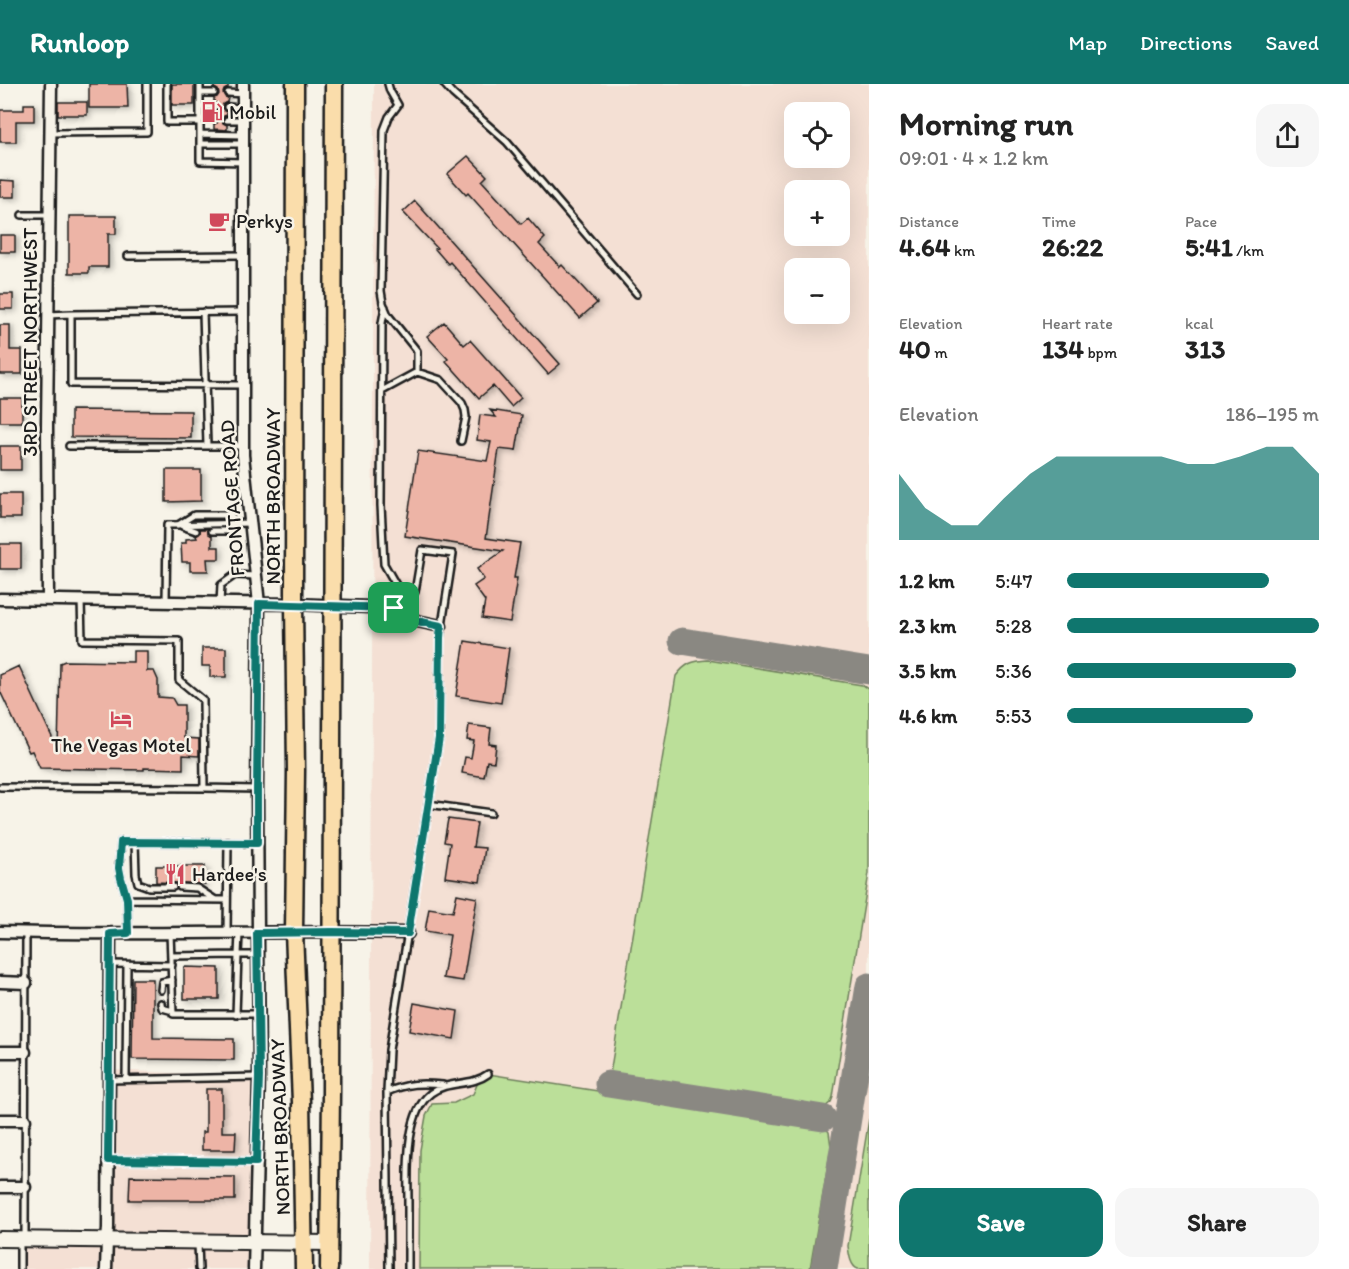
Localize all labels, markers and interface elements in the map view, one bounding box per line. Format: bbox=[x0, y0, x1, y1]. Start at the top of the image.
text: Runloop bbox=[30, 25, 129, 59]
text: Map bbox=[1069, 30, 1107, 55]
text: Directions bbox=[1140, 30, 1232, 55]
text: Saved bbox=[1265, 30, 1319, 55]
fuel station icon: Mobil bbox=[200, 100, 224, 124]
place label: Mobil bbox=[229, 100, 276, 124]
map controls bbox=[784, 102, 850, 324]
button: locate bbox=[784, 102, 850, 168]
text: Morning run bbox=[899, 104, 1074, 143]
button: share bbox=[1256, 104, 1319, 167]
text: 09:01 · 4 × 1.2 km bbox=[899, 146, 1049, 170]
button: + bbox=[784, 180, 850, 246]
cafe icon: Perkys bbox=[207, 209, 231, 233]
place label: Perkys bbox=[236, 209, 293, 233]
text: Distance bbox=[899, 212, 959, 231]
text: Time bbox=[1042, 212, 1076, 231]
text: Pace bbox=[1185, 212, 1217, 231]
street label: 3RD STREET NORTHWEST bbox=[18, 228, 42, 456]
text: 4.64 bbox=[899, 231, 950, 263]
text: 26:22 bbox=[1042, 231, 1103, 263]
text: 5:41 bbox=[1185, 231, 1233, 263]
text: km bbox=[950, 241, 975, 260]
text: /km bbox=[1233, 241, 1264, 260]
button: − bbox=[784, 258, 850, 324]
text: Elevation bbox=[899, 314, 963, 333]
text: Heart rate bbox=[1042, 314, 1113, 333]
text: kcal bbox=[1185, 314, 1213, 333]
text: 40 bbox=[899, 333, 931, 365]
text: 134 bbox=[1042, 333, 1084, 365]
text: 313 bbox=[1185, 333, 1225, 365]
text: m bbox=[931, 343, 948, 362]
text: bpm bbox=[1084, 343, 1117, 362]
text: Elevation bbox=[899, 402, 978, 426]
text: 186–195 m bbox=[1225, 402, 1319, 426]
street label: NORTH BROADWAY bbox=[261, 407, 285, 584]
street label: FRONTAGE ROAD bbox=[215, 419, 249, 577]
text: 1.2 km bbox=[899, 569, 955, 593]
text: 5:47 bbox=[995, 569, 1032, 593]
pin bbox=[368, 582, 419, 633]
icon: arrive bbox=[377, 591, 410, 624]
text: 2.3 km bbox=[899, 614, 956, 638]
text: 5:28 bbox=[995, 614, 1032, 638]
text: 3.5 km bbox=[899, 659, 956, 683]
text: 5:36 bbox=[995, 659, 1032, 683]
text: 4.6 km bbox=[899, 704, 957, 728]
text: 5:53 bbox=[995, 704, 1032, 728]
hotel icon: The Vegas Motel bbox=[109, 707, 133, 731]
place label: The Vegas Motel bbox=[51, 733, 191, 757]
restaurant icon: Hardee's bbox=[163, 862, 187, 886]
place label: Hardee's bbox=[192, 862, 267, 886]
street label: NORTH BROADWAY bbox=[265, 1038, 295, 1216]
button: Save bbox=[899, 1188, 1103, 1257]
button: Share bbox=[1115, 1188, 1319, 1257]

